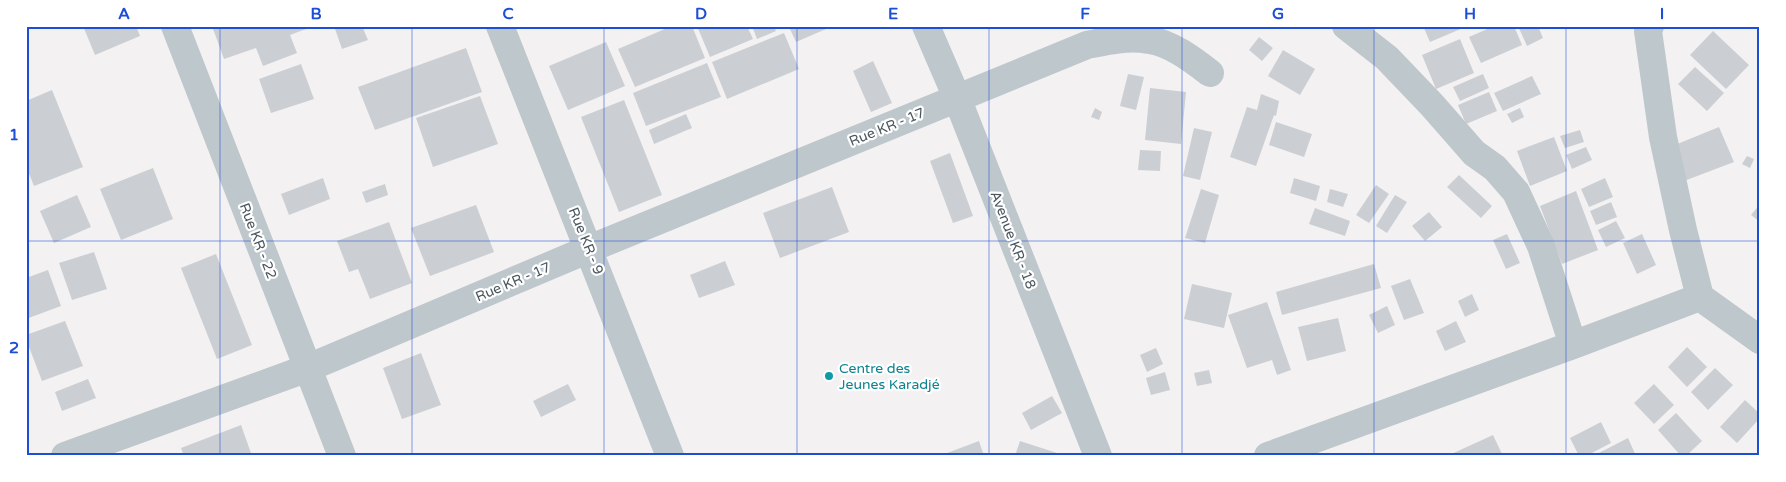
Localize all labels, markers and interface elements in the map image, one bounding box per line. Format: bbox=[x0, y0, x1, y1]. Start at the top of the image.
text: A bbox=[118, 4, 130, 24]
text: B bbox=[310, 4, 322, 24]
text: C bbox=[502, 4, 514, 24]
text: D bbox=[695, 4, 707, 24]
text: E bbox=[888, 4, 898, 24]
text: F bbox=[1080, 4, 1090, 24]
text: G bbox=[1272, 4, 1284, 24]
text: H bbox=[1464, 4, 1476, 24]
text: I bbox=[1660, 4, 1664, 24]
street label: Rue KR - 17 bbox=[847, 104, 927, 150]
text: 1 bbox=[9, 125, 19, 145]
street label: Avenue KR - 18 bbox=[986, 189, 1040, 292]
street label: Rue KR - 22 bbox=[236, 201, 280, 281]
street label: Rue KR - 9 bbox=[565, 205, 607, 277]
street label: Rue KR - 17 bbox=[473, 259, 553, 305]
text: 2 bbox=[9, 338, 19, 358]
place label: Centre des Jeunes Karadjé bbox=[839, 360, 940, 393]
marker: Centre des Jeunes Karadjé bbox=[823, 370, 835, 382]

